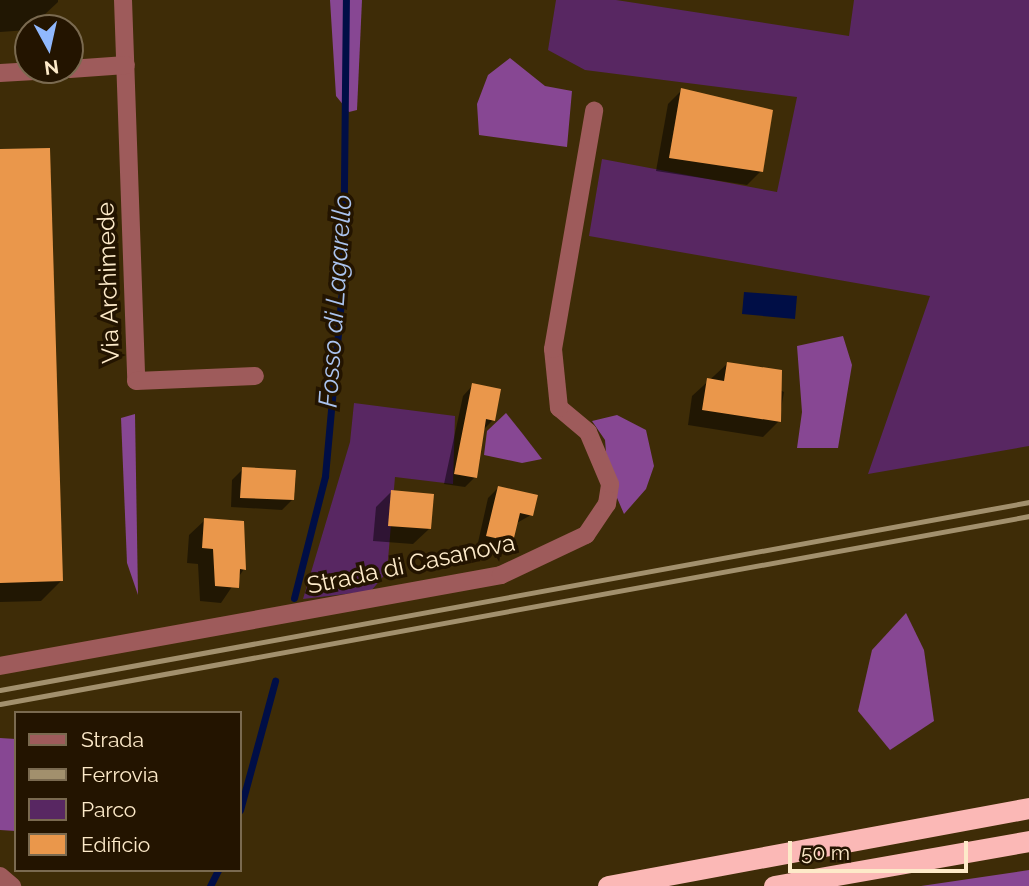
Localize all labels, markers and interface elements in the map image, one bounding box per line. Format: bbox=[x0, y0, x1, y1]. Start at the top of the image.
north arrow bbox=[14, 14, 84, 84]
text: N bbox=[43, 56, 60, 80]
water label: Fosso di Lagarello bbox=[313, 193, 359, 409]
street label: Via Archimede bbox=[91, 201, 125, 365]
street label: Strada di Casanova bbox=[304, 528, 518, 600]
legend bbox=[14, 711, 242, 872]
text: Strada bbox=[81, 727, 144, 752]
text: Ferrovia bbox=[81, 762, 159, 787]
text: Parco bbox=[81, 797, 136, 822]
scale bar bbox=[791, 826, 971, 870]
text: Edificio bbox=[81, 832, 150, 857]
text: 50 m bbox=[801, 840, 850, 865]

